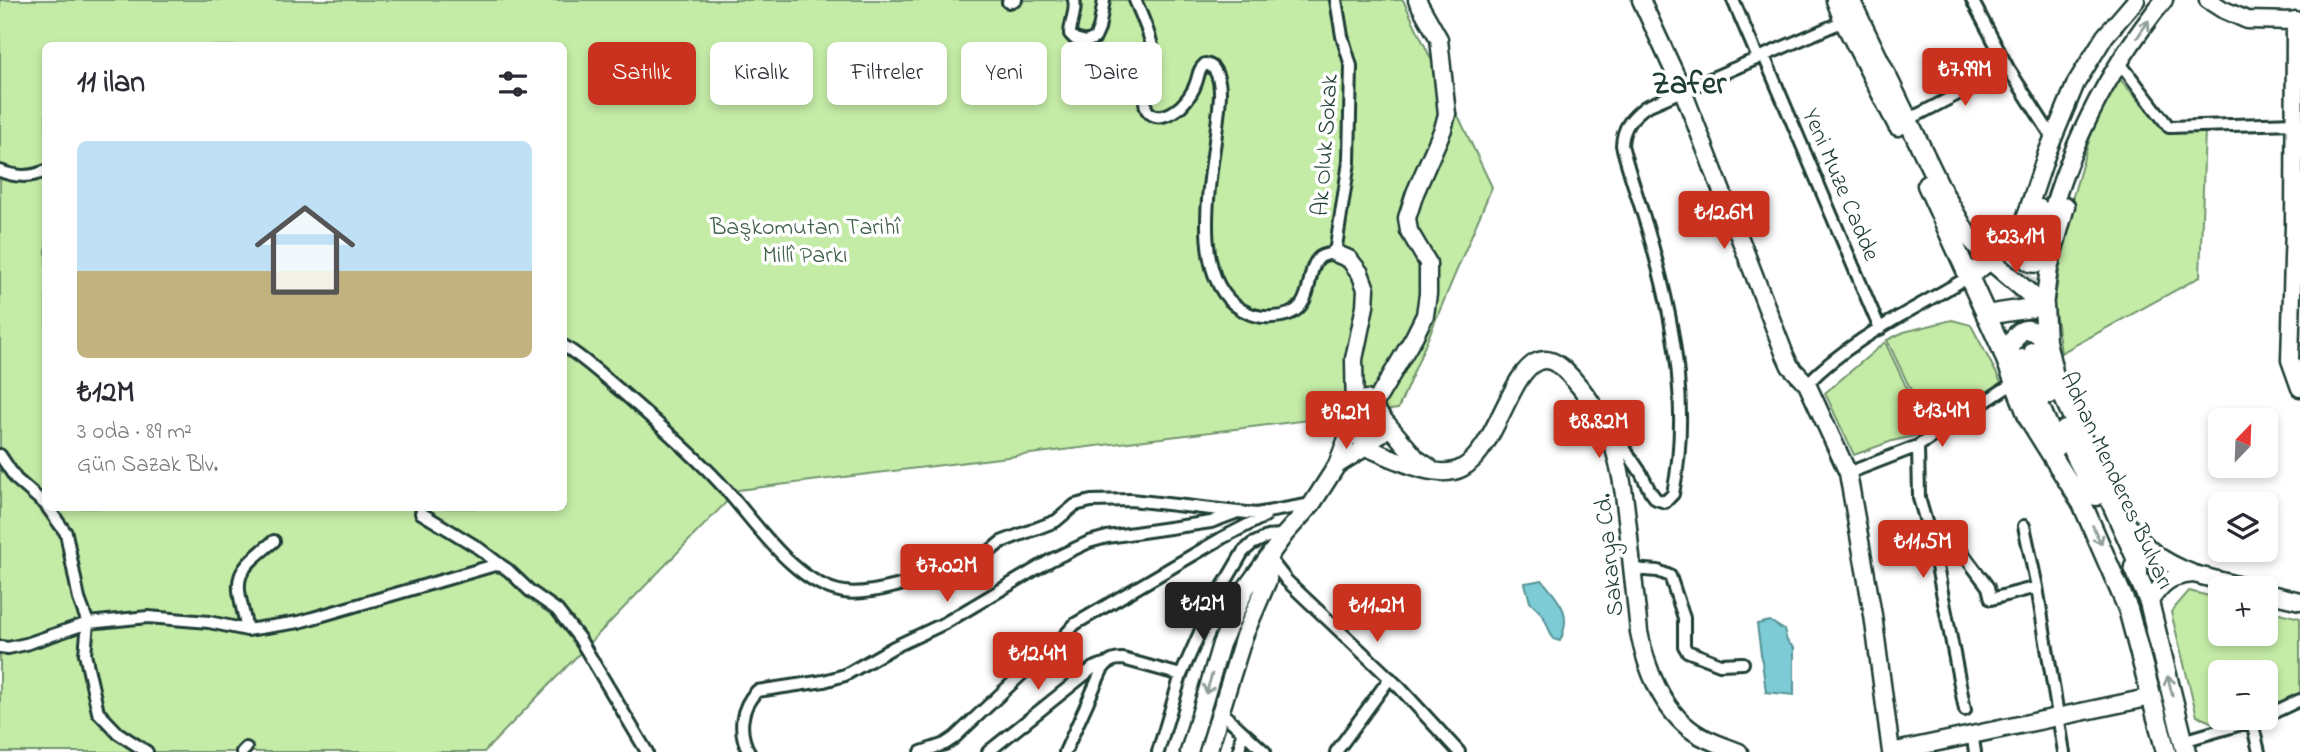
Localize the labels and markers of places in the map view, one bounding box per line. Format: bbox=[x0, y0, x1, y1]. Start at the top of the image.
pin: ₺7.99M bbox=[1908, 48, 2022, 108]
pin: ₺12.6M bbox=[1667, 191, 1781, 251]
pin: ₺23.1M bbox=[1959, 216, 2073, 275]
pin: ₺13.4M bbox=[1885, 390, 1999, 449]
pin: ₺9.2M bbox=[1297, 392, 1395, 451]
pin: ₺8.82M bbox=[1542, 400, 1656, 460]
pin: ₺11.5M bbox=[1866, 520, 1980, 580]
pin: ₺7.02M bbox=[890, 544, 1004, 604]
pin: ₺12M bbox=[1162, 582, 1244, 642]
pin: ₺11.2M bbox=[1320, 584, 1434, 644]
pin: ₺12.4M bbox=[981, 632, 1095, 692]

